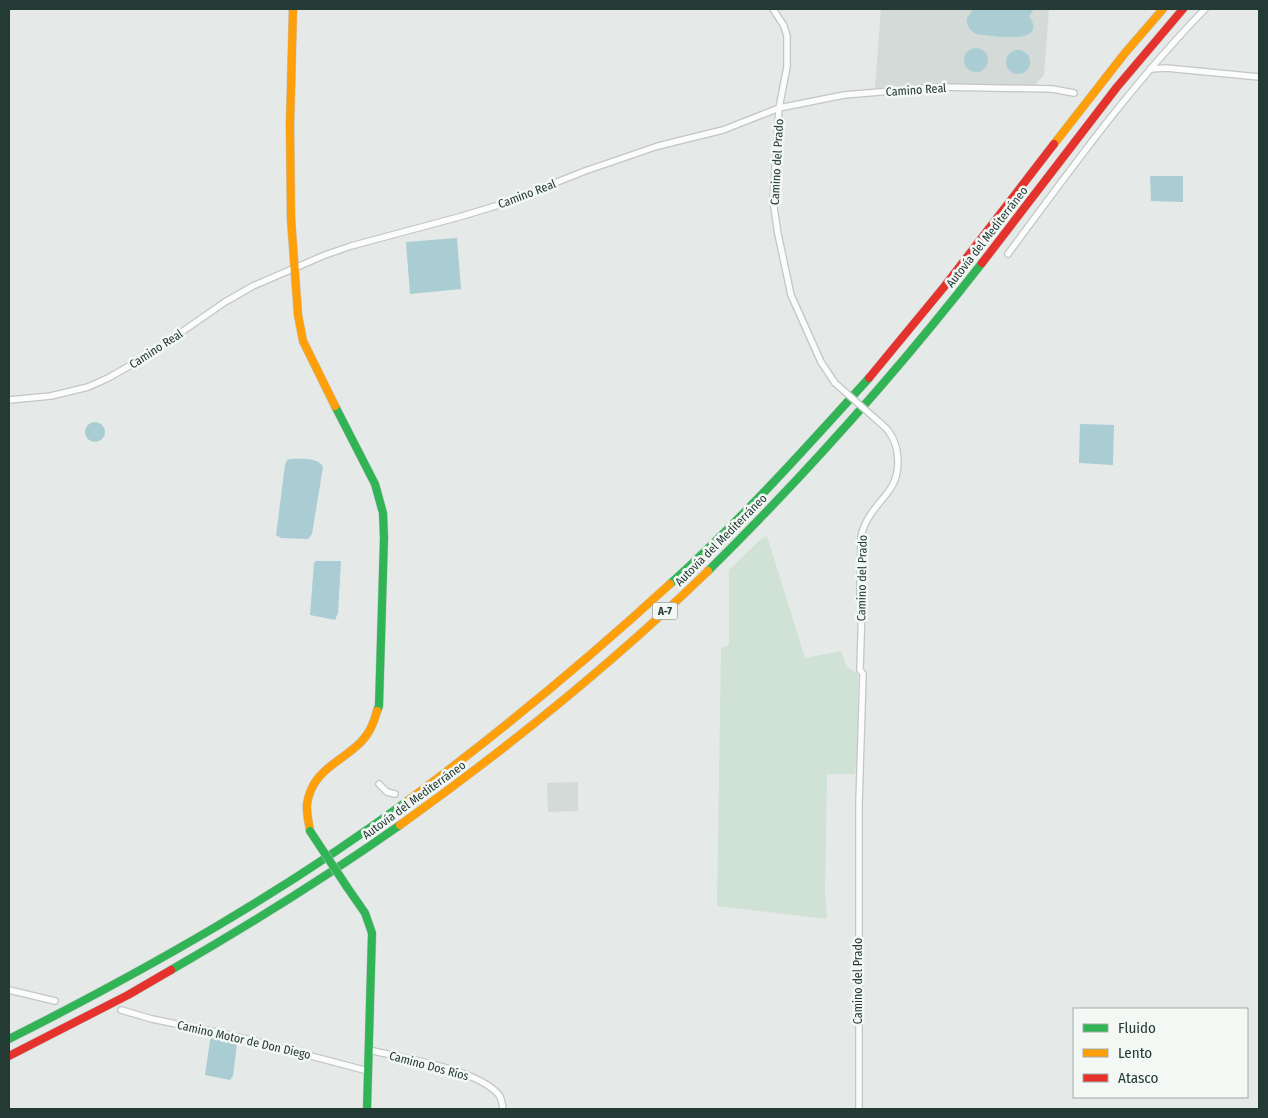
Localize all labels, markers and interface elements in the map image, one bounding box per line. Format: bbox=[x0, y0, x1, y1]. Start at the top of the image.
street label: Camino Real bbox=[885, 81, 947, 99]
street label: Camino del Prado bbox=[768, 118, 786, 206]
street label: Camino Real bbox=[496, 177, 558, 211]
street label: Autovía del Mediterráneo bbox=[943, 184, 1031, 290]
street label: Camino Real bbox=[127, 327, 185, 371]
street label: Autovía del Mediterráneo bbox=[672, 491, 770, 589]
street label: Camino del Prado bbox=[854, 535, 870, 621]
road number: A-7 bbox=[652, 602, 678, 620]
street label: Autovía del Mediterráneo bbox=[360, 758, 468, 842]
street label: Camino del Prado bbox=[851, 938, 865, 1024]
legend bbox=[1073, 1008, 1248, 1098]
street label: Camino Motor de Don Diego bbox=[176, 1018, 312, 1062]
text: Fluido bbox=[1118, 1019, 1156, 1037]
text: Lento bbox=[1118, 1044, 1152, 1062]
street label: Camino Dos Ríos bbox=[388, 1049, 470, 1083]
text: Atasco bbox=[1118, 1069, 1158, 1087]

